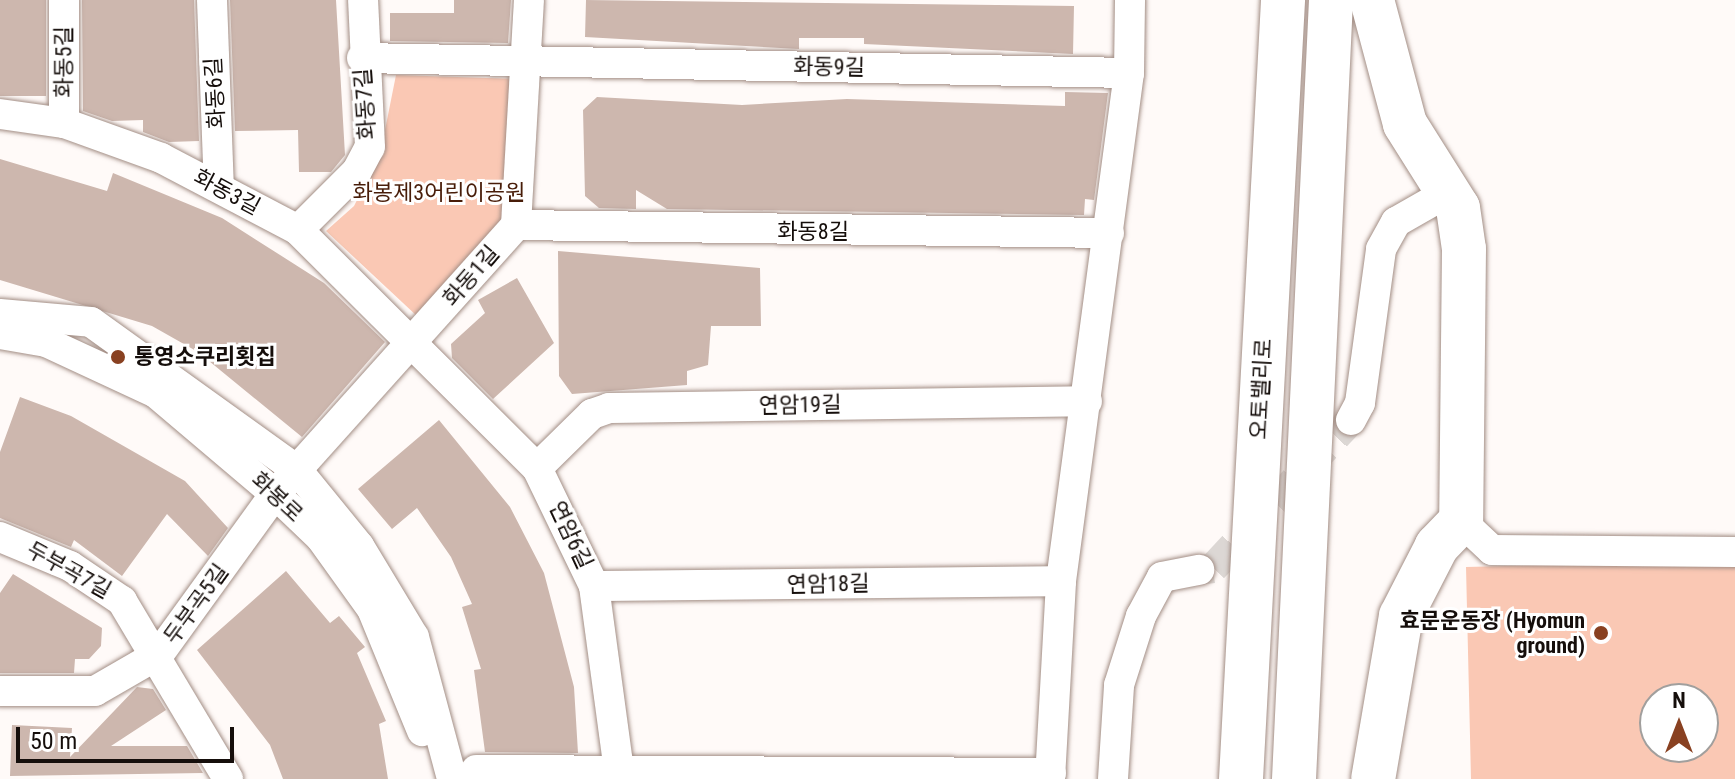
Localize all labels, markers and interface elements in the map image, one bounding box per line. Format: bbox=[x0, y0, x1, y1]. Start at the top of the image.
street label: 화동5길 bbox=[51, 26, 77, 98]
street label: 화동9길 bbox=[793, 53, 865, 81]
street label: 화동6길 bbox=[200, 57, 230, 129]
street label: 화동7길 bbox=[349, 67, 381, 141]
street label: 화동3길 bbox=[189, 164, 265, 220]
park label: 화봉제3어린이공원 bbox=[353, 180, 525, 206]
street label: 화동8길 bbox=[777, 219, 849, 245]
street label: 화동1길 bbox=[438, 240, 504, 312]
street label: 오토밸리로 bbox=[1245, 338, 1277, 440]
place label: 통영소쿠리횟집 bbox=[134, 344, 276, 370]
marker: 통영소쿠리횟집 bbox=[109, 348, 127, 366]
street label: 연암19길 bbox=[759, 391, 841, 419]
street label: 화봉로 bbox=[246, 467, 308, 527]
street label: 연암6길 bbox=[544, 497, 598, 573]
street label: 두부곡7길 bbox=[22, 536, 116, 604]
street label: 두부곡5길 bbox=[158, 559, 234, 649]
street label: 연암18길 bbox=[787, 570, 869, 598]
place label: 효문운동장 (Hyomun ground) bbox=[1400, 607, 1585, 658]
marker: 효문운동장 (Hyomun ground) bbox=[1592, 624, 1610, 642]
north arrow bbox=[1639, 683, 1719, 763]
text: N bbox=[1672, 688, 1686, 713]
scale bar bbox=[20, 711, 238, 761]
text: 50 m bbox=[30, 727, 77, 755]

